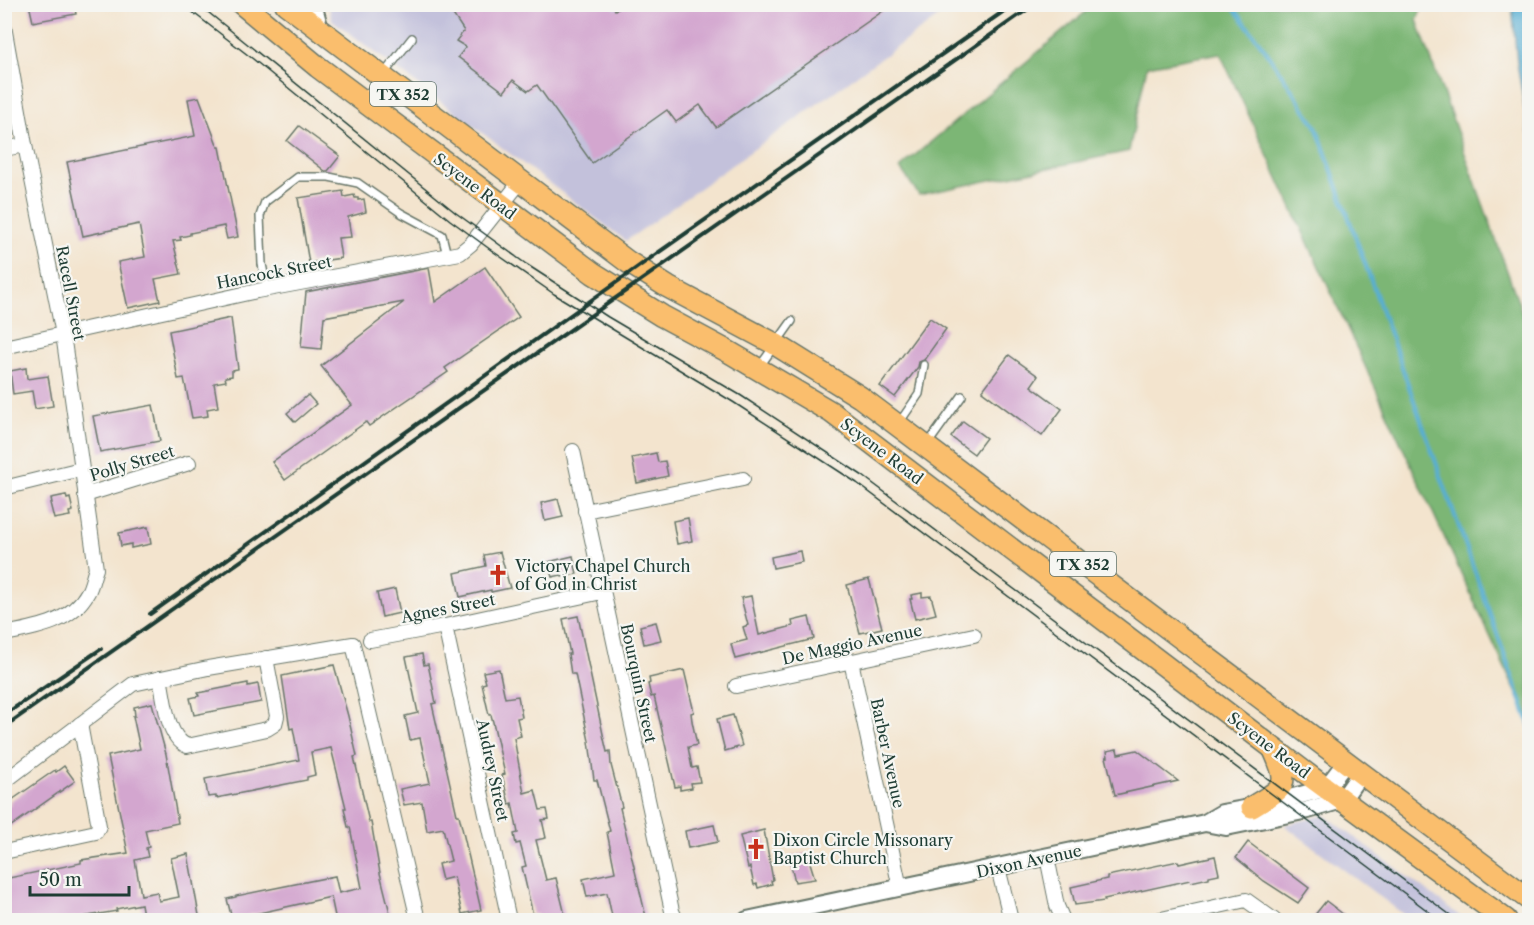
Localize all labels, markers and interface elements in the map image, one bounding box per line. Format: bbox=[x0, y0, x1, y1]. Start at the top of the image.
road number: TX 352 bbox=[370, 82, 436, 106]
street label: Scyene Road bbox=[430, 149, 520, 224]
street label: Racell Street bbox=[52, 244, 90, 343]
street label: Hancock Street bbox=[215, 251, 334, 293]
street label: Scyene Road bbox=[837, 414, 927, 489]
street label: Polly Street bbox=[87, 441, 177, 485]
road number: TX 352 bbox=[1050, 552, 1116, 576]
place label: Victory Chapel Church of God in Christ bbox=[514, 556, 690, 594]
church icon: Victory Chapel Church of God in Christ bbox=[486, 563, 510, 587]
street label: Agnes Street bbox=[398, 589, 497, 627]
street label: De Maggio Avenue bbox=[780, 619, 924, 669]
street label: Bourquin Street bbox=[617, 622, 661, 745]
street label: Barber Avenue bbox=[867, 696, 909, 810]
street label: Scyene Road bbox=[1224, 708, 1314, 783]
street label: Audrey Street bbox=[472, 716, 514, 823]
place label: Dixon Circle Missonary Baptist Church bbox=[773, 830, 954, 868]
church icon: Dixon Circle Missonary Baptist Church bbox=[744, 837, 768, 861]
street label: Dixon Avenue bbox=[975, 840, 1083, 882]
scale bar bbox=[30, 859, 129, 897]
text: 50 m bbox=[39, 869, 82, 891]

